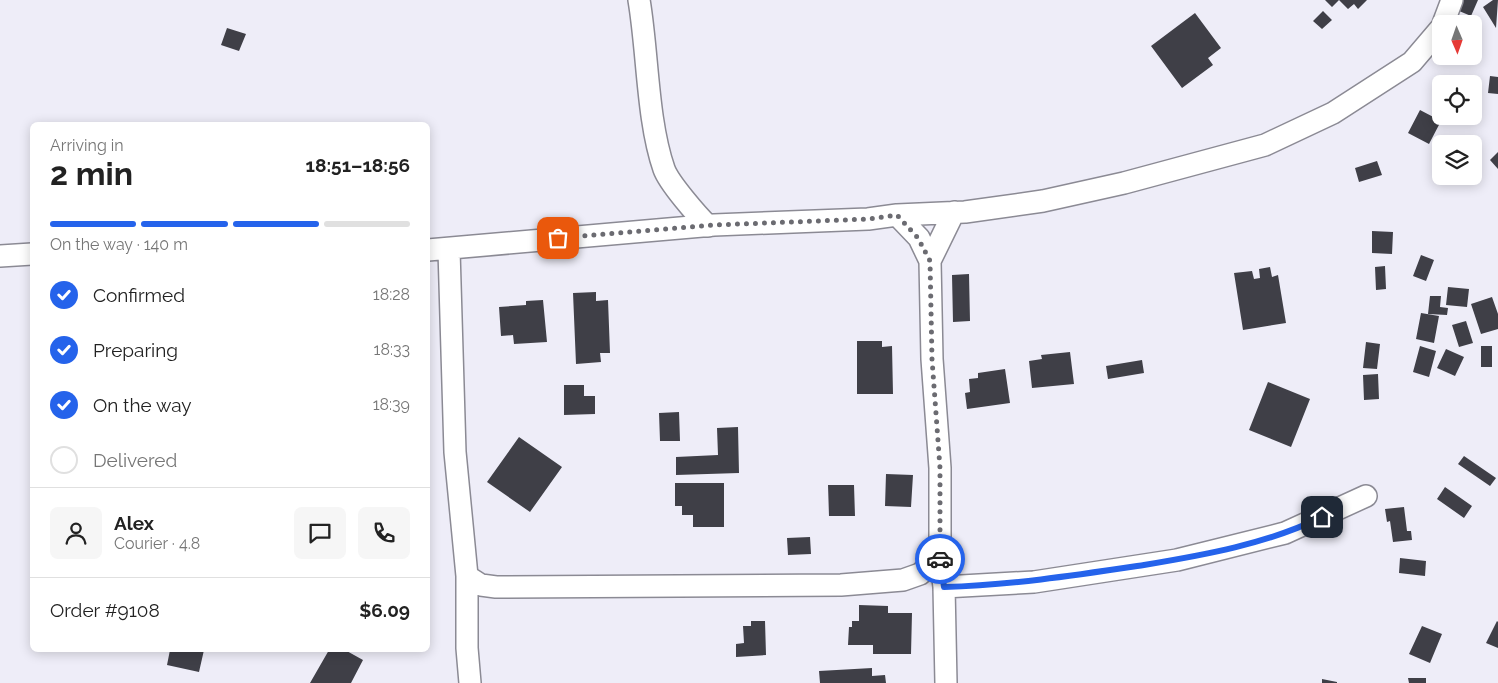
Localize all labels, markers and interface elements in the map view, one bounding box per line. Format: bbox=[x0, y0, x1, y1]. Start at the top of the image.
north arrow bbox=[1432, 15, 1482, 65]
map controls bbox=[1432, 15, 1482, 185]
button: locate bbox=[1432, 75, 1482, 125]
button: layers bbox=[1432, 135, 1482, 185]
text: Arriving in bbox=[50, 136, 124, 155]
text: 18:51–18:56 bbox=[306, 154, 410, 176]
text: 2 min bbox=[50, 155, 133, 192]
pin bbox=[537, 217, 579, 259]
icon: bag bbox=[544, 224, 572, 252]
text: On the way · 140 m bbox=[50, 235, 188, 254]
icon: check bbox=[50, 281, 78, 309]
text: Confirmed bbox=[93, 284, 185, 306]
text: 18:28 bbox=[373, 285, 410, 304]
icon: check bbox=[50, 336, 78, 364]
text: Preparing bbox=[93, 339, 178, 361]
text: 18:33 bbox=[374, 340, 410, 359]
icon: check bbox=[50, 391, 78, 419]
text: On the way bbox=[93, 394, 192, 416]
text: 18:39 bbox=[373, 395, 410, 414]
text: Delivered bbox=[93, 449, 177, 471]
pin bbox=[1301, 496, 1343, 538]
icon: home bbox=[1308, 503, 1336, 531]
button: person bbox=[50, 507, 102, 559]
button: chat bbox=[294, 507, 346, 559]
button: phone bbox=[358, 507, 410, 559]
text: Alex bbox=[114, 512, 154, 534]
text: Courier · 4.8 bbox=[114, 534, 200, 553]
courier bbox=[915, 534, 965, 584]
icon: car bbox=[926, 545, 954, 573]
text: Order #9108 bbox=[50, 599, 160, 621]
text: $6.09 bbox=[359, 599, 410, 621]

